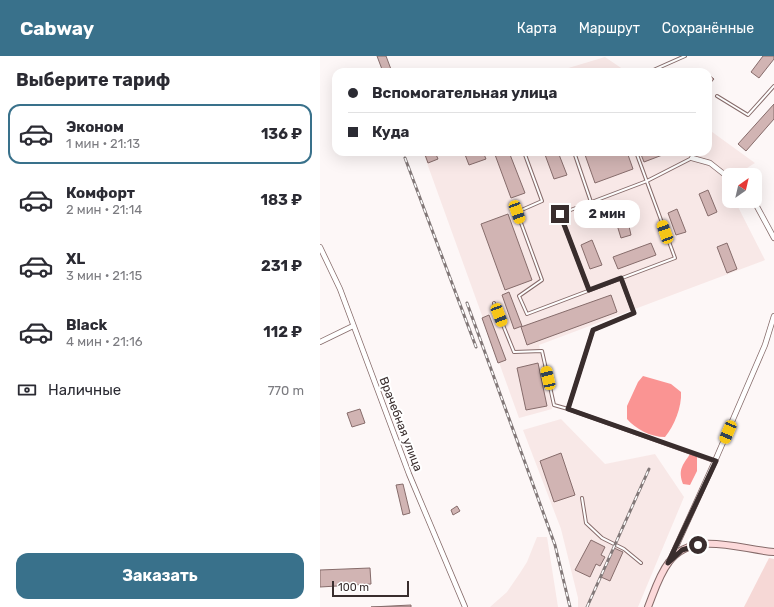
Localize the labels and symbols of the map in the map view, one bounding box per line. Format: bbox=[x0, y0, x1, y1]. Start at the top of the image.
north arrow bbox=[722, 168, 762, 208]
car bbox=[507, 199, 527, 225]
callout: 2 мин bbox=[574, 200, 640, 228]
route end bbox=[551, 205, 569, 223]
car bbox=[655, 219, 675, 245]
car bbox=[489, 302, 509, 328]
car bbox=[539, 365, 557, 391]
street label: Врачебная улица bbox=[377, 375, 425, 473]
car bbox=[718, 419, 738, 445]
route start bbox=[689, 536, 707, 554]
scale bar bbox=[332, 579, 409, 598]

